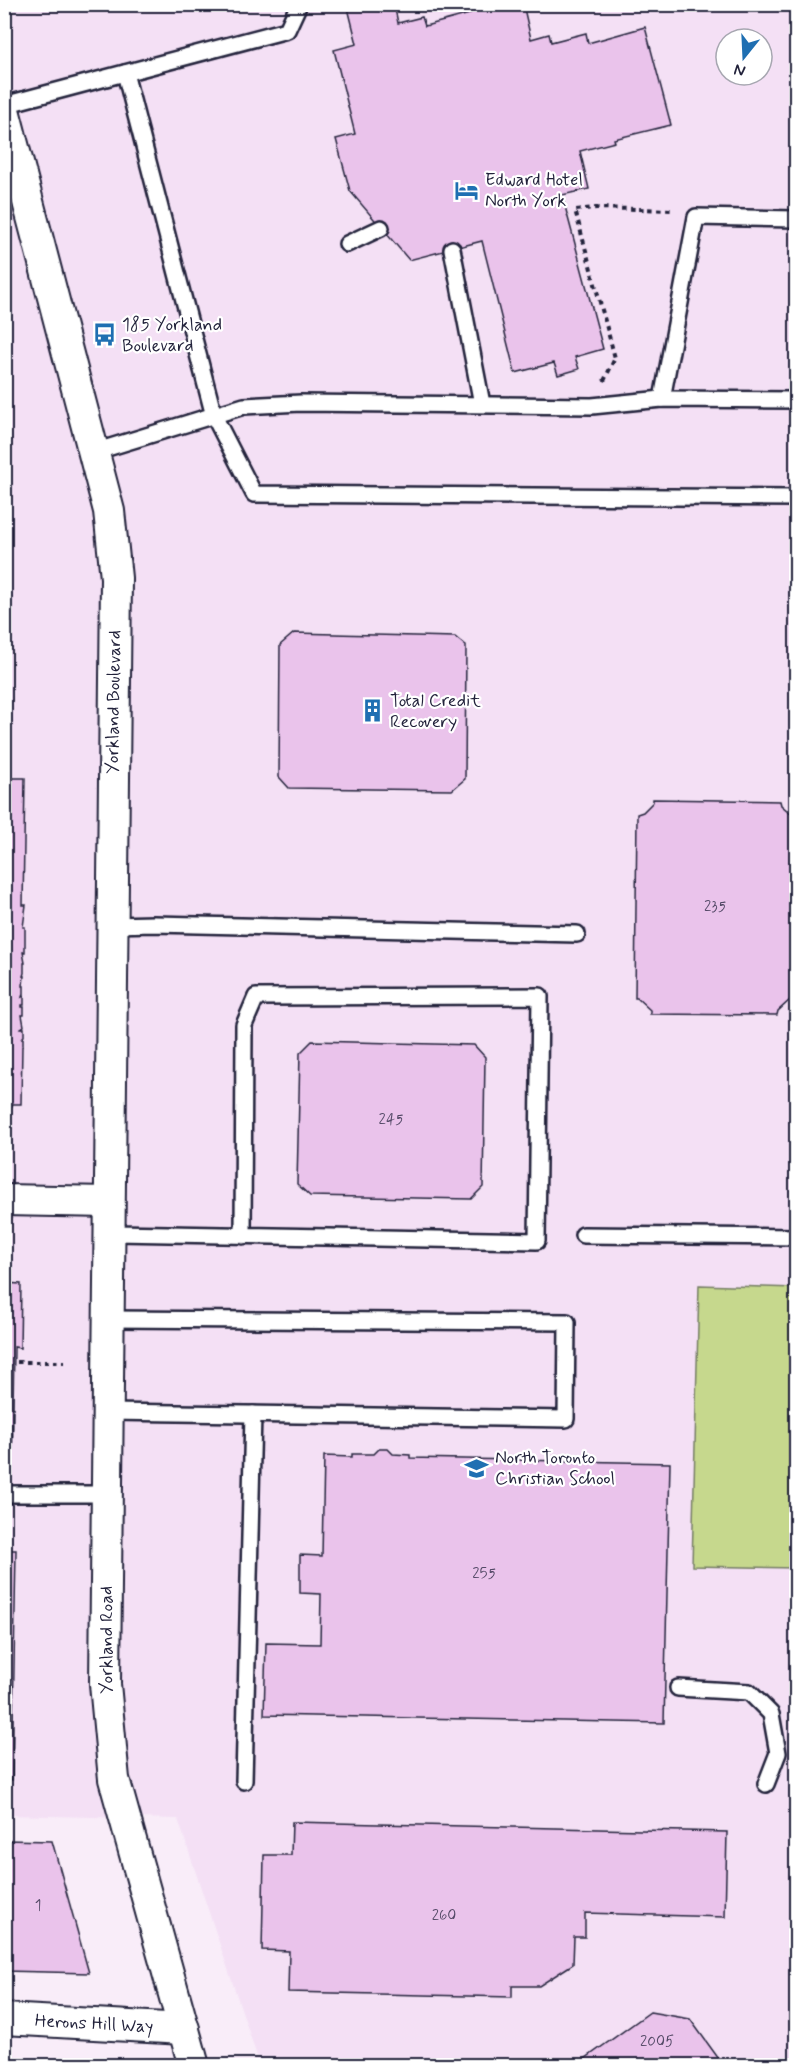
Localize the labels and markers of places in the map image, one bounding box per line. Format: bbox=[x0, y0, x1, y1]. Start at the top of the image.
place label: Edward Hotel North York bbox=[485, 168, 583, 213]
hotel icon: Edward Hotel North York bbox=[454, 177, 480, 203]
place label: 185 Yorkland Boulevard bbox=[122, 313, 222, 358]
bus stop icon: 185 Yorkland Boulevard bbox=[91, 322, 117, 348]
place label: Total Credit Recovery bbox=[390, 689, 481, 734]
building icon: Total Credit Recovery bbox=[359, 698, 385, 724]
place label: North Toronto Christian School bbox=[495, 1446, 615, 1491]
school or university icon: North Toronto Christian School bbox=[464, 1455, 490, 1481]

